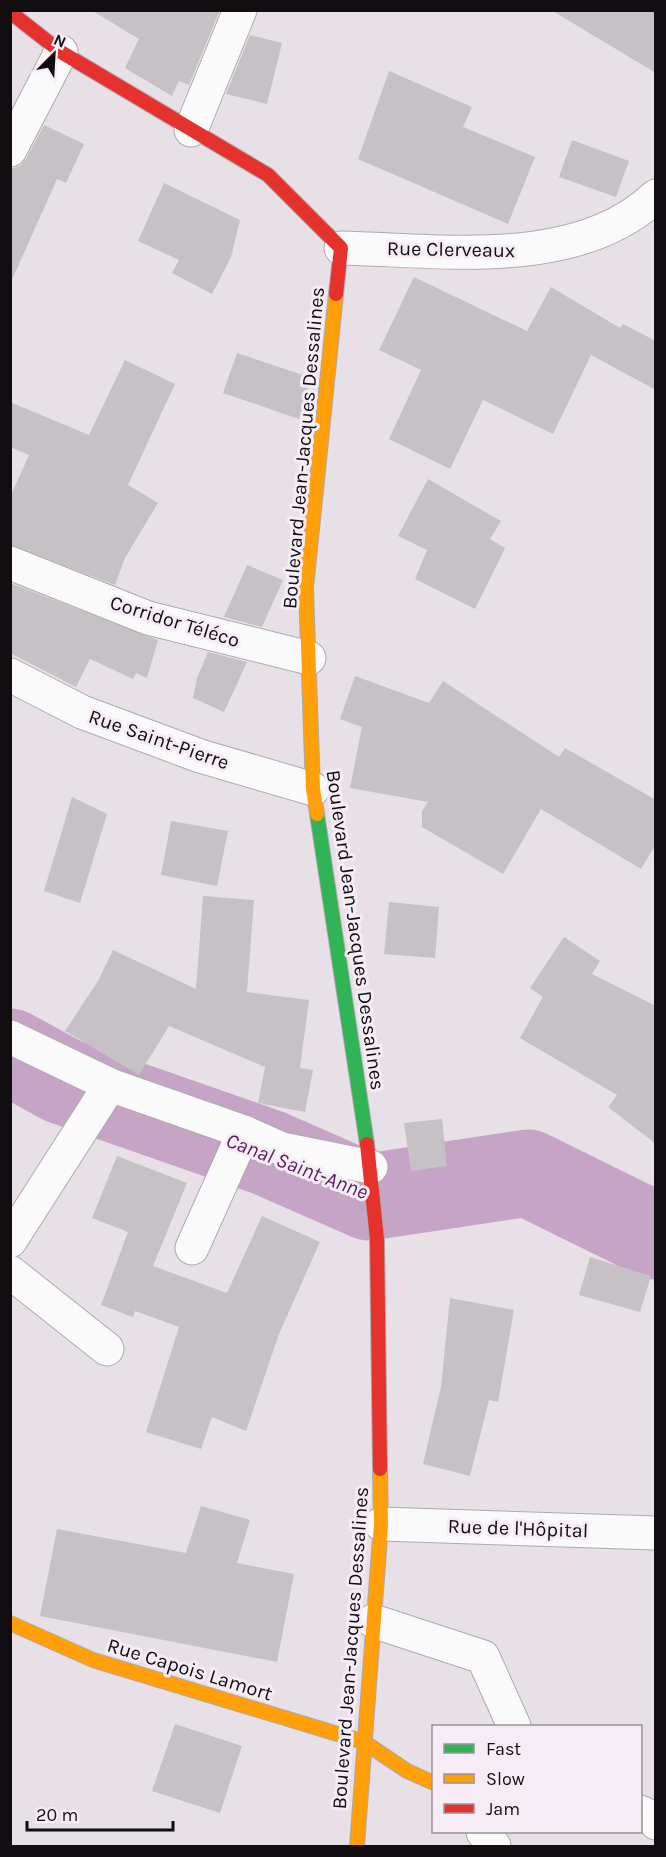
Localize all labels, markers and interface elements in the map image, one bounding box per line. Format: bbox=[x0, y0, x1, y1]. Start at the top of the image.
north arrow bbox=[24, 24, 84, 84]
text: N bbox=[51, 30, 69, 52]
street label: Rue Clerveaux bbox=[387, 237, 515, 262]
street label: Boulevard Jean-Jacques Dessalines bbox=[278, 286, 329, 610]
street label: Corridor Téléco bbox=[107, 591, 242, 652]
street label: Rue Saint-Pierre bbox=[86, 705, 232, 774]
street label: Boulevard Jean-Jacques Dessalines bbox=[322, 768, 389, 1092]
water label: Canal Saint-Anne bbox=[223, 1128, 372, 1204]
street label: Boulevard Jean-Jacques Dessalines bbox=[328, 1486, 373, 1810]
street label: Rue de l'Hôpital bbox=[447, 1515, 589, 1542]
street label: Rue Capois Lamort bbox=[105, 1633, 276, 1706]
legend bbox=[432, 1725, 642, 1833]
text: Fast bbox=[486, 1738, 521, 1760]
text: Slow bbox=[486, 1768, 525, 1790]
scale bar bbox=[27, 1794, 172, 1832]
text: Jam bbox=[486, 1798, 520, 1820]
text: 20 m bbox=[36, 1804, 78, 1826]

